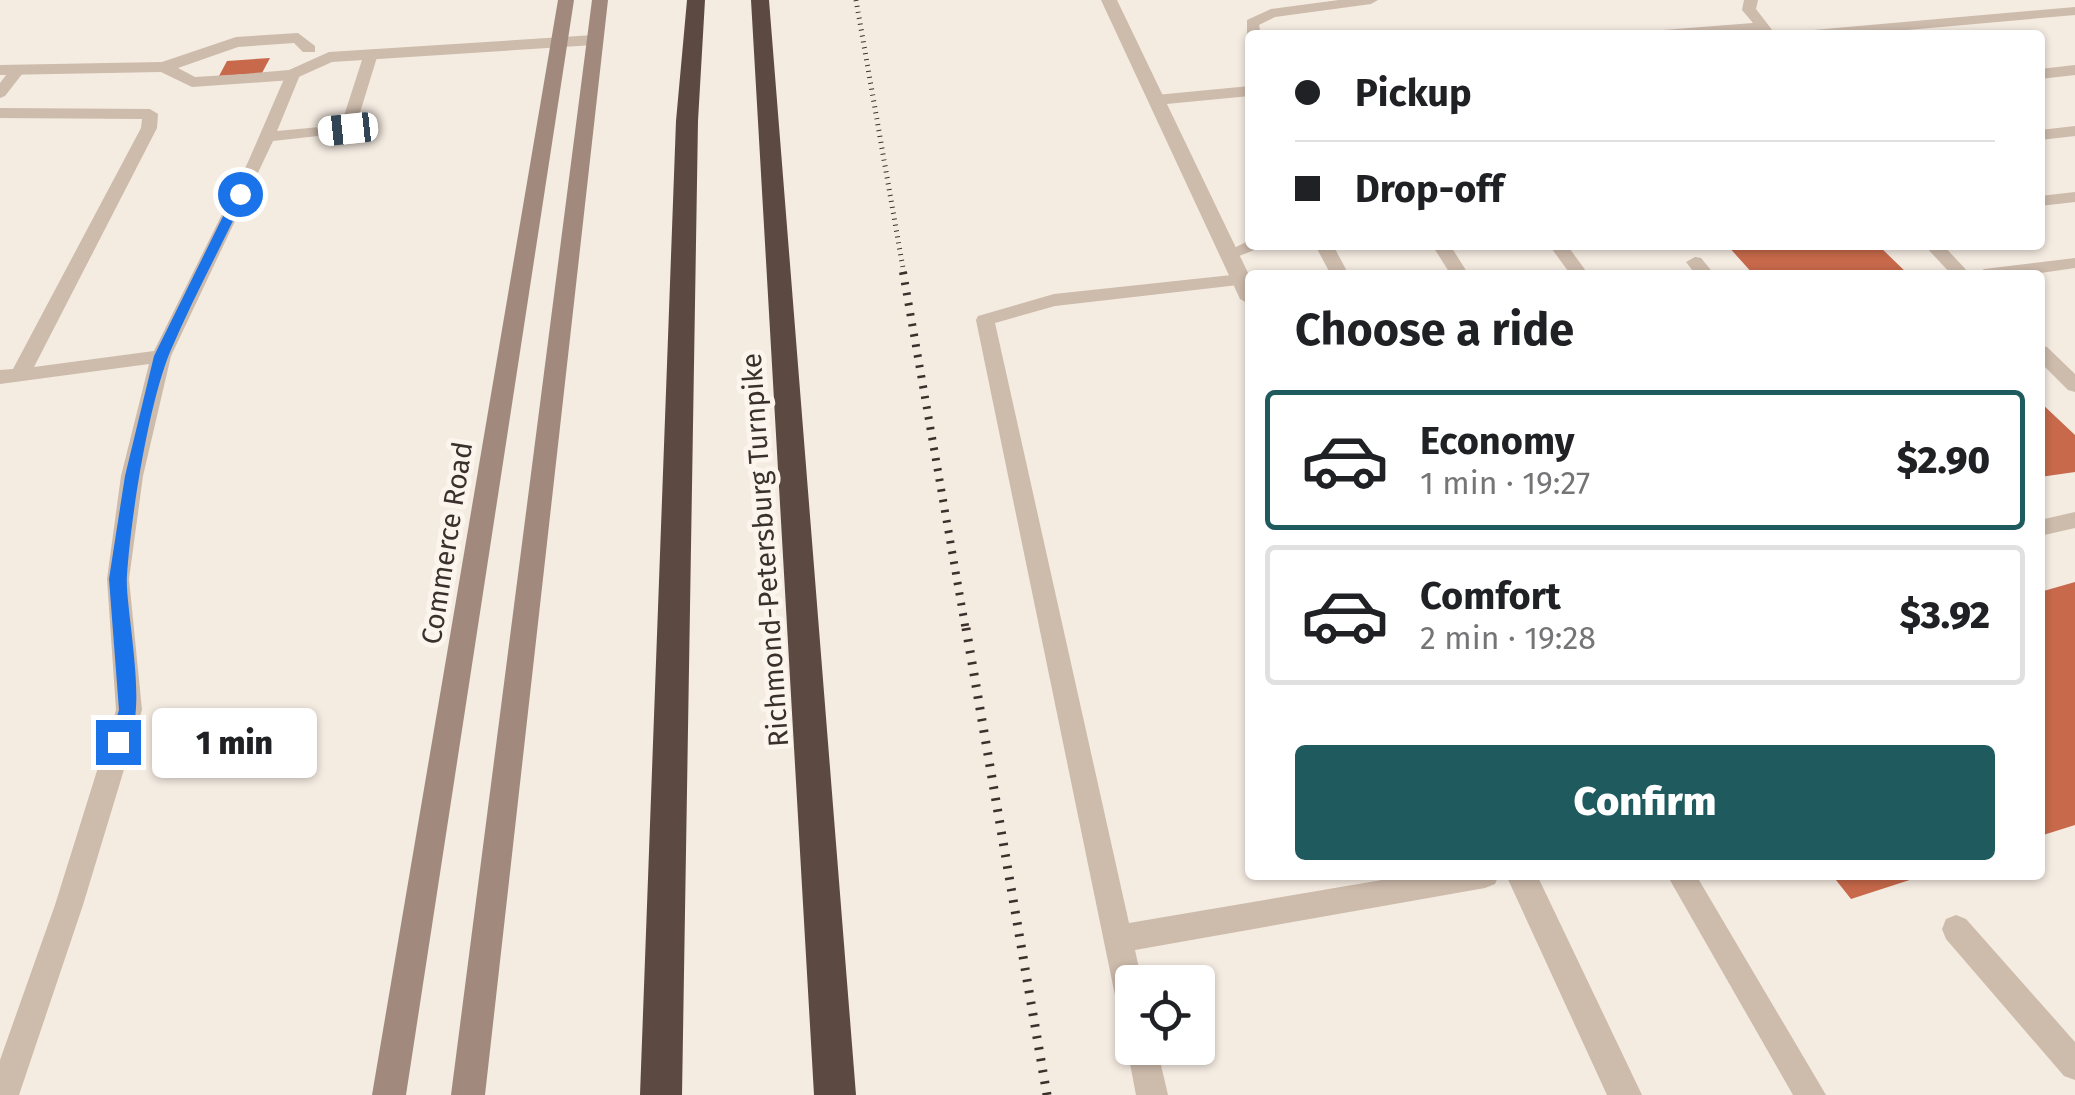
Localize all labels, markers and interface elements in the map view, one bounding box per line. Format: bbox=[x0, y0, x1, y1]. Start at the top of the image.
text: Pickup bbox=[1355, 70, 1472, 116]
car bbox=[317, 111, 379, 147]
text: Drop-off bbox=[1355, 166, 1503, 212]
route start bbox=[218, 172, 263, 217]
text: Choose a ride bbox=[1295, 303, 1574, 357]
street label: Richmond-Petersburg Turnpike bbox=[735, 352, 795, 748]
icon: car bbox=[1300, 415, 1390, 505]
text: Economy bbox=[1420, 418, 1575, 464]
text: $2.90 bbox=[1897, 437, 1990, 483]
street label: Commerce Road bbox=[415, 439, 479, 647]
text: 1 min · 19:27 bbox=[1420, 464, 1590, 502]
icon: car bbox=[1300, 570, 1390, 660]
text: Comfort bbox=[1420, 573, 1561, 619]
text: $3.92 bbox=[1900, 592, 1990, 638]
text: 2 min · 19:28 bbox=[1420, 619, 1596, 657]
callout: 1 min bbox=[153, 707, 318, 777]
route end bbox=[96, 720, 141, 765]
text: 1 min bbox=[196, 724, 273, 762]
button: Confirm bbox=[1295, 745, 1995, 860]
map controls bbox=[1115, 965, 1215, 1065]
button: locate bbox=[1115, 965, 1215, 1065]

